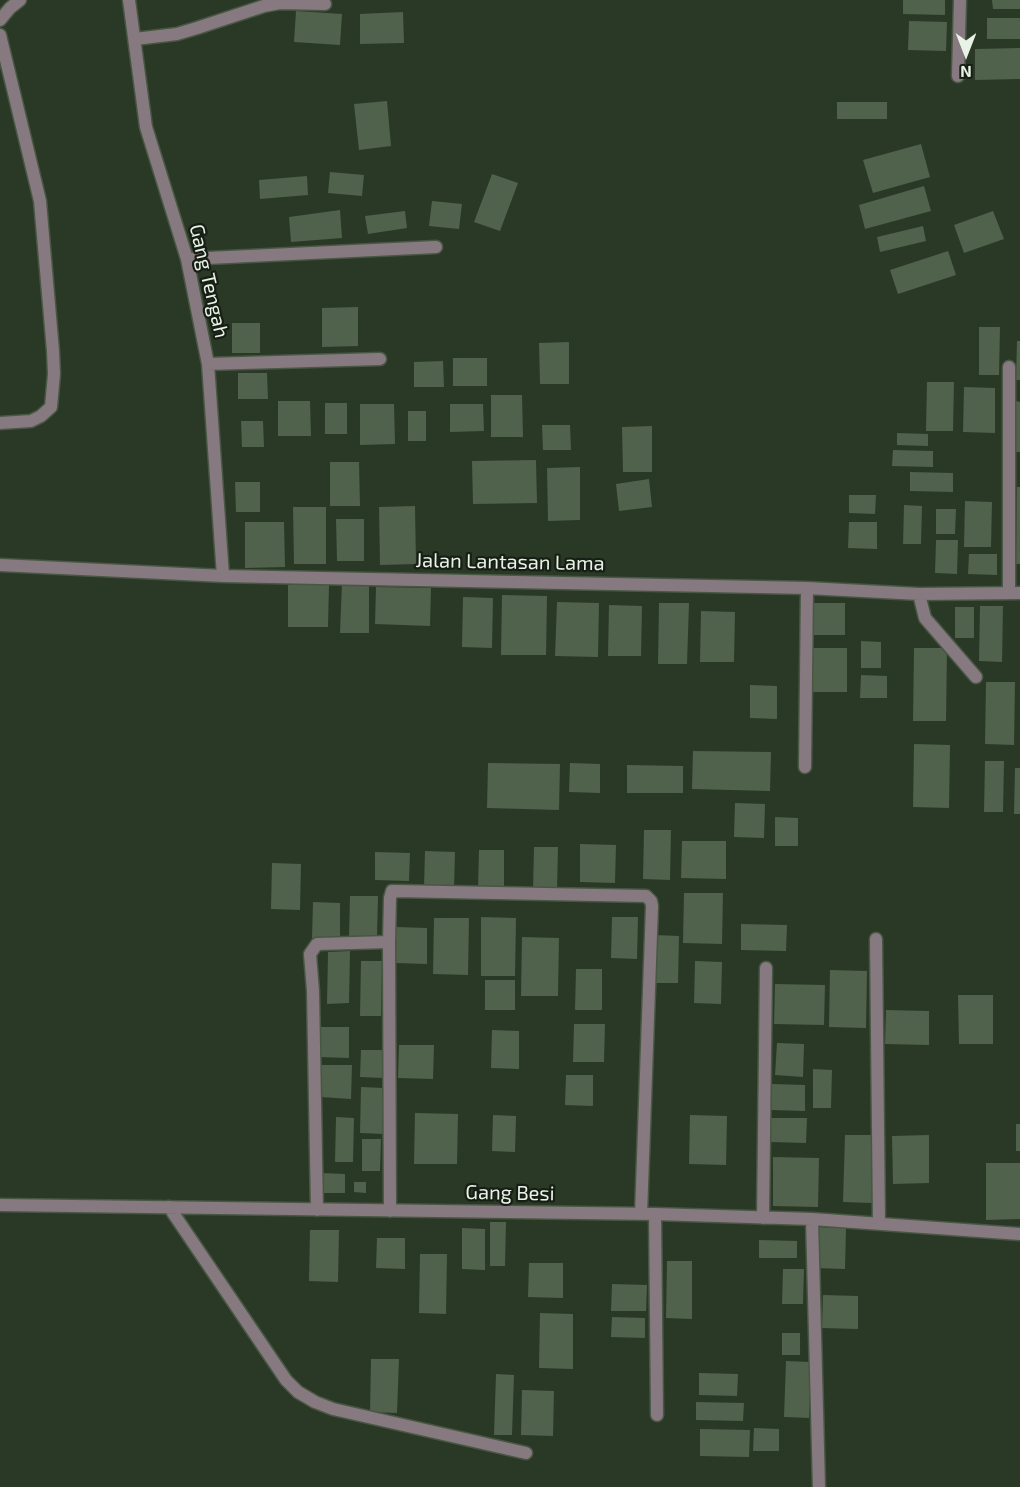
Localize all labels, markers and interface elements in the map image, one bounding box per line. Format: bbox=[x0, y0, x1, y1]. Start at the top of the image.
north arrow bbox=[936, 24, 996, 84]
text: N bbox=[960, 63, 972, 82]
street label: Gang Tengah bbox=[184, 222, 234, 340]
street label: Jalan Lantasan Lama bbox=[415, 548, 605, 576]
street label: Gang Besi bbox=[465, 1180, 555, 1206]

